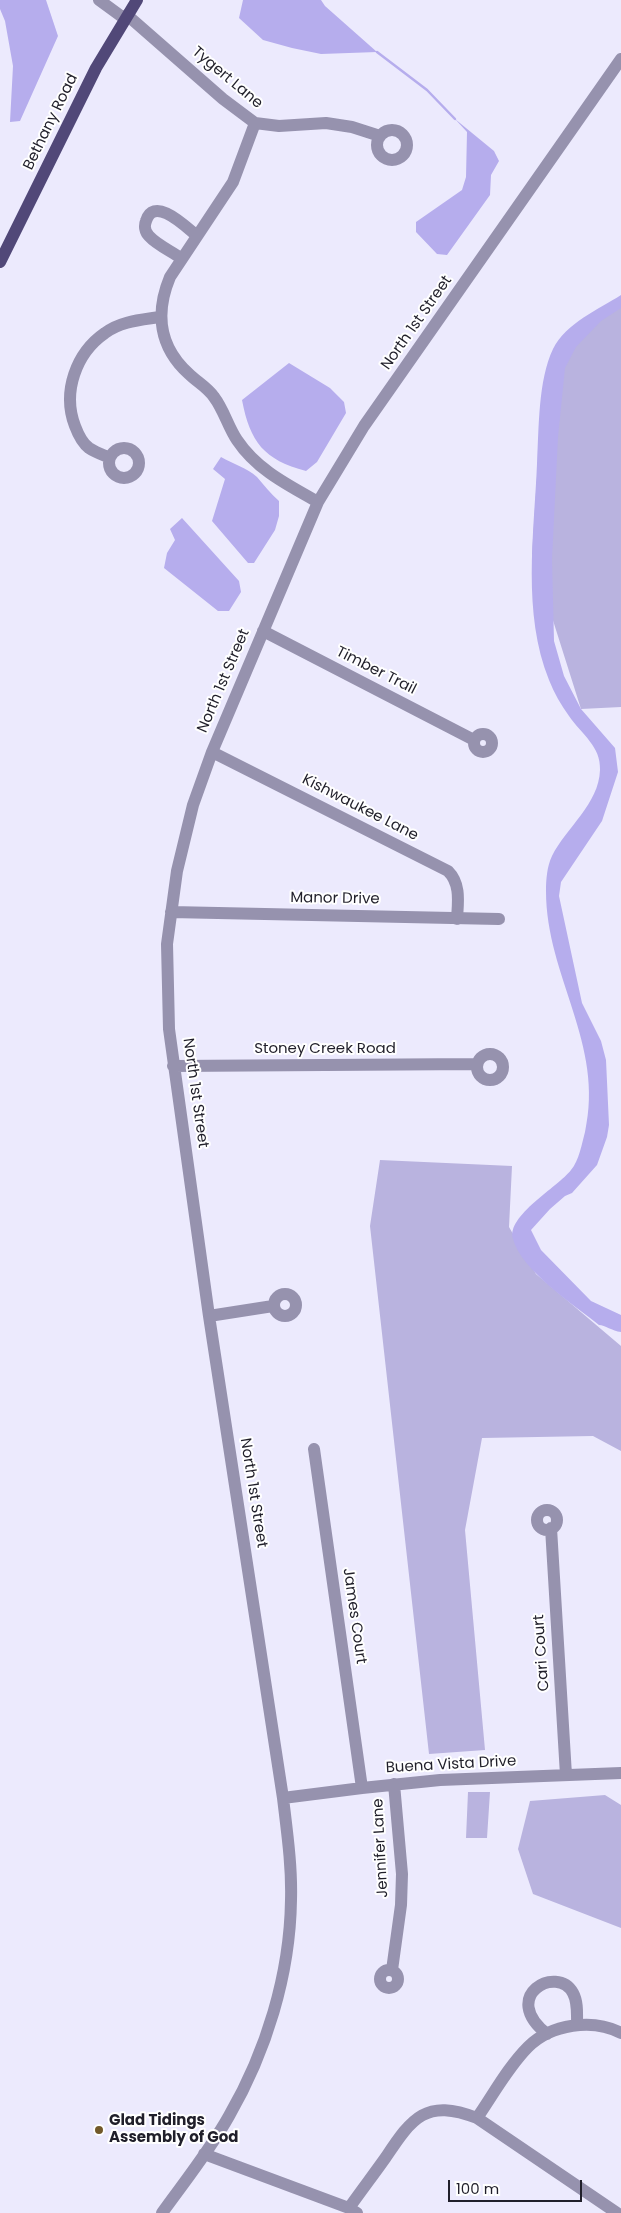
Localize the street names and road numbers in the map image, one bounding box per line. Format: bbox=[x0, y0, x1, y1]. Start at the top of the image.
street label: Tygert Lane bbox=[188, 43, 266, 113]
street label: Bethany Road bbox=[20, 71, 82, 173]
street label: North 1st Street bbox=[378, 272, 456, 374]
street label: North 1st Street bbox=[194, 626, 254, 736]
street label: Timber Trail bbox=[333, 643, 419, 699]
street label: Kishwaukee Lane bbox=[299, 771, 421, 845]
street label: Manor Drive bbox=[290, 889, 380, 909]
street label: North 1st Street bbox=[178, 1037, 212, 1149]
street label: Stoney Creek Road bbox=[254, 1040, 396, 1058]
street label: North 1st Street bbox=[235, 1437, 271, 1549]
street label: James Court bbox=[338, 1567, 370, 1665]
street label: Cari Court bbox=[530, 1614, 554, 1692]
street label: Buena Vista Drive bbox=[385, 1753, 517, 1777]
street label: Jennifer Lane bbox=[369, 1798, 393, 1898]

